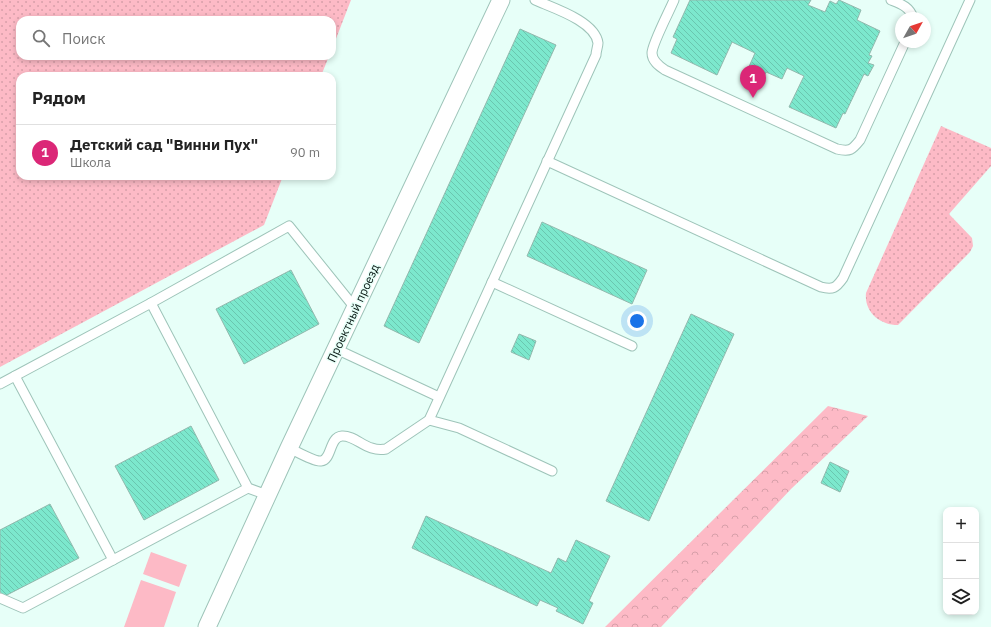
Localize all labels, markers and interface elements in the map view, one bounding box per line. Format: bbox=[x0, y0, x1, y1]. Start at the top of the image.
north arrow bbox=[895, 12, 931, 48]
search box bbox=[16, 16, 336, 60]
icon: search bbox=[30, 27, 52, 49]
text: Поиск bbox=[62, 29, 105, 48]
pin: 1 bbox=[740, 65, 766, 98]
text: Рядом bbox=[32, 87, 86, 109]
text: Детский сад "Винни Пух" bbox=[70, 135, 258, 154]
text: 1 bbox=[41, 144, 49, 161]
text: 90 m bbox=[290, 144, 320, 161]
text: Школа bbox=[70, 154, 111, 171]
street label: Проектный проезд bbox=[324, 261, 382, 365]
your location bbox=[627, 311, 647, 331]
map controls bbox=[943, 507, 979, 615]
button: + bbox=[943, 507, 979, 543]
button: − bbox=[943, 543, 979, 579]
button: layers bbox=[943, 579, 979, 615]

